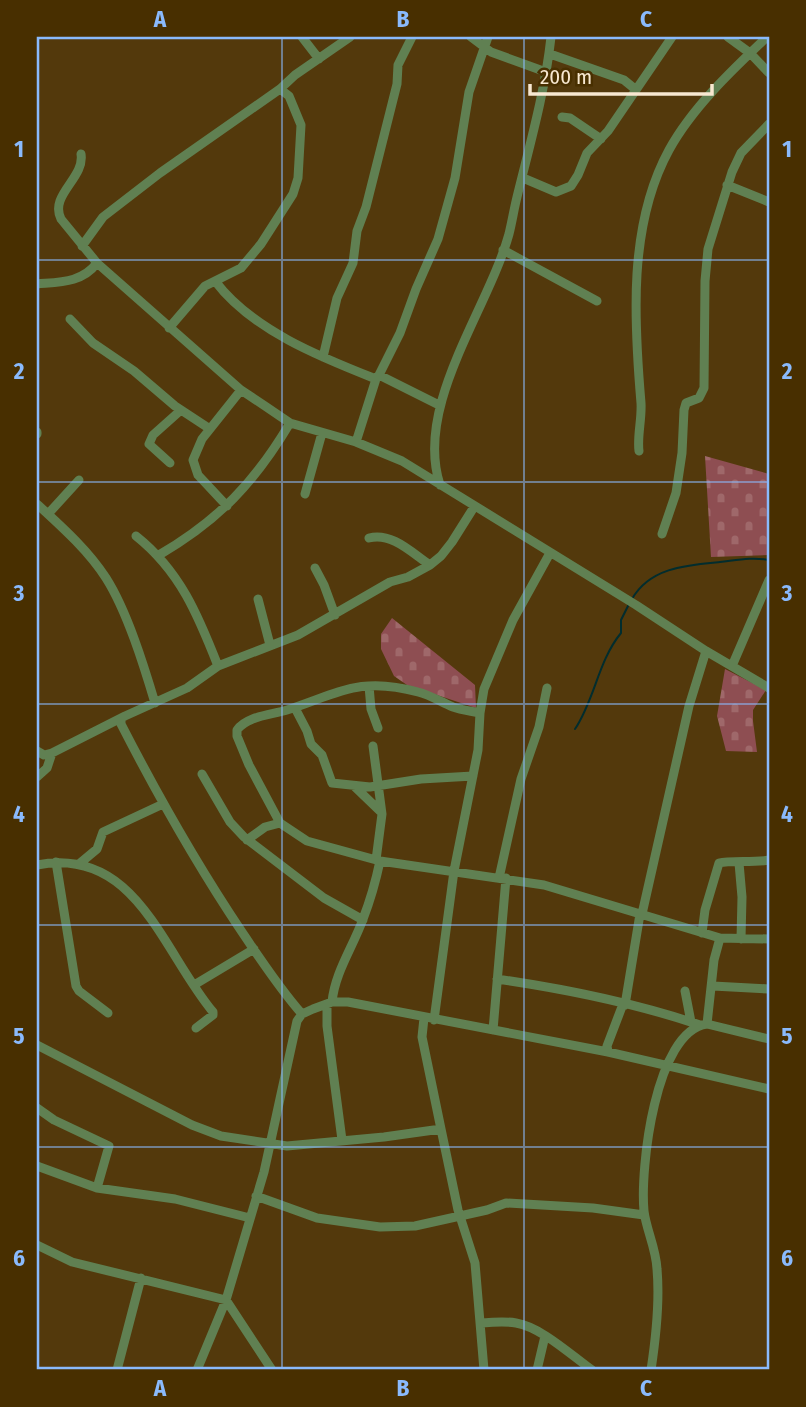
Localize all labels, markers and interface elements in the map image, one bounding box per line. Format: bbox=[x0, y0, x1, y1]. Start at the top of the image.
text: A bbox=[153, 5, 167, 33]
text: B bbox=[397, 5, 410, 33]
text: C bbox=[640, 5, 652, 33]
scale bar bbox=[530, 52, 712, 96]
text: 200 m bbox=[540, 64, 592, 90]
text: 1 bbox=[14, 135, 24, 163]
text: 1 bbox=[782, 135, 792, 163]
text: 2 bbox=[13, 357, 25, 385]
text: 2 bbox=[781, 357, 793, 385]
text: 3 bbox=[13, 579, 25, 607]
text: 3 bbox=[781, 579, 793, 607]
text: 4 bbox=[13, 800, 25, 828]
text: 4 bbox=[781, 800, 793, 828]
text: 5 bbox=[13, 1022, 25, 1050]
text: 5 bbox=[781, 1022, 793, 1050]
text: 6 bbox=[13, 1244, 25, 1272]
text: 6 bbox=[781, 1244, 793, 1272]
text: A bbox=[153, 1374, 167, 1402]
text: B bbox=[397, 1374, 410, 1402]
text: C bbox=[640, 1374, 652, 1402]

